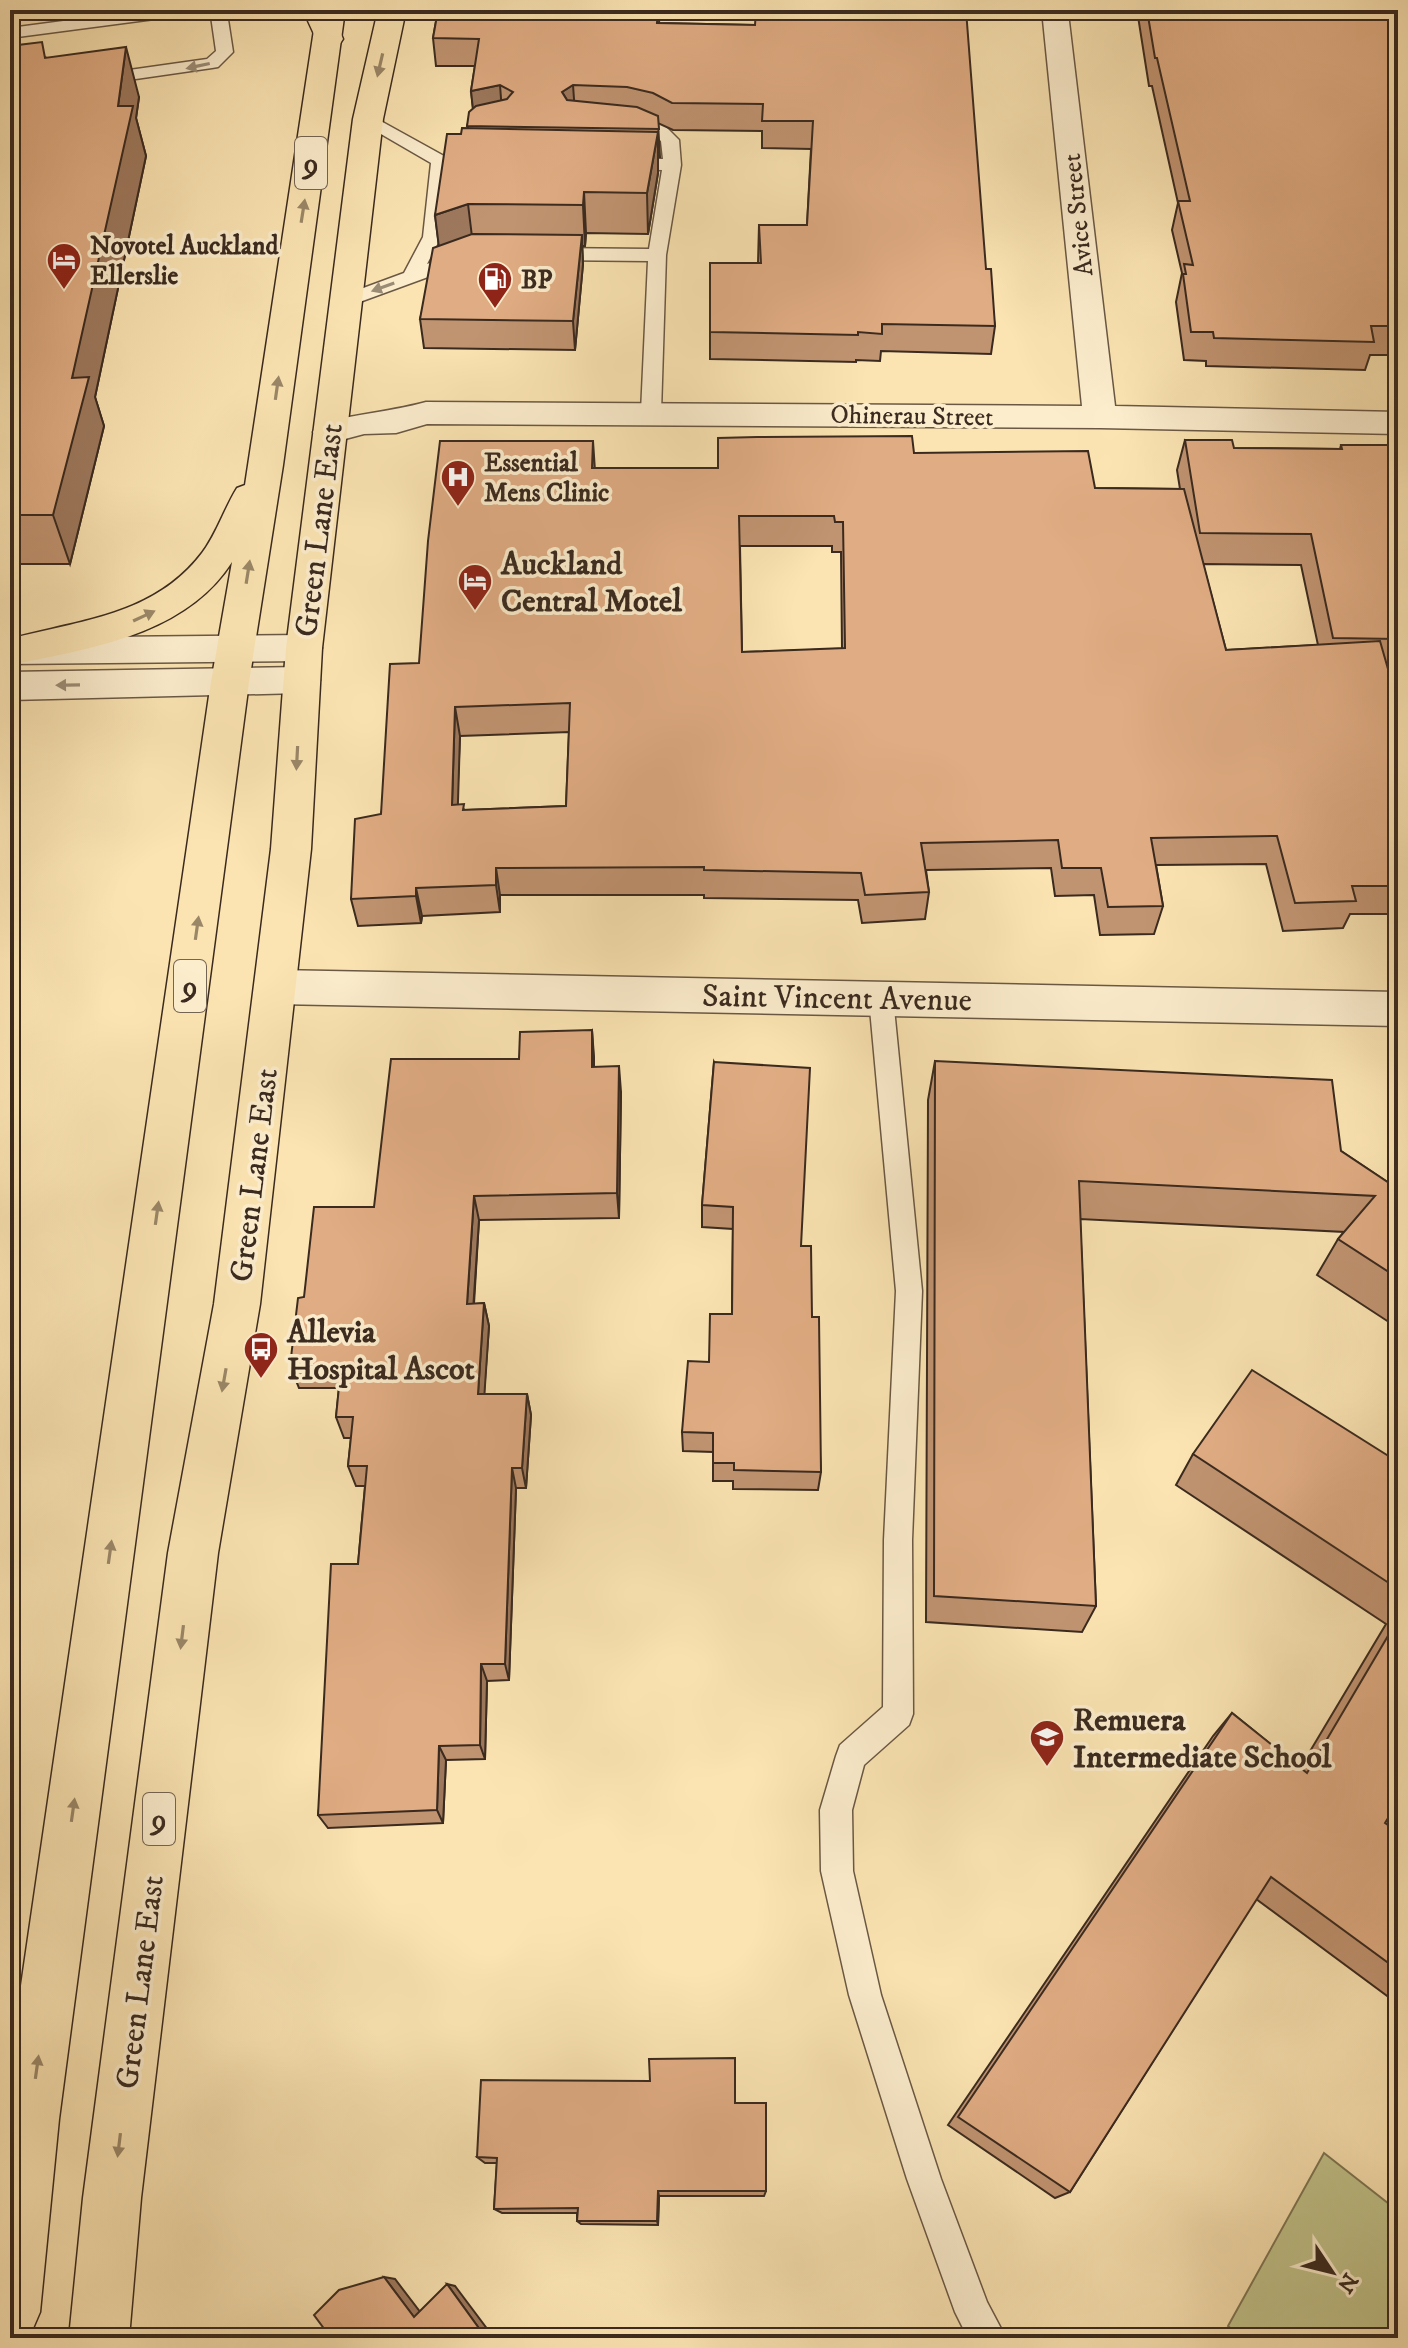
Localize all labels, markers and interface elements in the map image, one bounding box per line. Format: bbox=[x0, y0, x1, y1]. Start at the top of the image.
one-way arrow bbox=[374, 52, 386, 77]
one-way arrow bbox=[186, 60, 211, 73]
road number: 9 bbox=[295, 137, 327, 189]
street label: Avice Street bbox=[1056, 152, 1101, 278]
one-way arrow bbox=[298, 198, 310, 223]
place label: Novotel Auckland Ellerslie bbox=[90, 230, 279, 293]
hotel icon: Novotel Auckland Ellerslie bbox=[45, 241, 83, 291]
fuel station icon: BP bbox=[476, 260, 514, 310]
place label: BP bbox=[521, 264, 552, 297]
one-way arrow bbox=[371, 281, 395, 294]
one-way arrow bbox=[271, 375, 284, 400]
street label: Ohinerau Street bbox=[830, 399, 994, 434]
street label: Green Lane East bbox=[287, 421, 353, 639]
place label: Essential Mens Clinic bbox=[484, 447, 609, 510]
hospital icon: Essential Mens Clinic bbox=[439, 458, 477, 508]
place label: Auckland Central Motel bbox=[500, 545, 682, 622]
one-way arrow bbox=[242, 559, 255, 584]
hotel icon: Auckland Central Motel bbox=[456, 562, 494, 612]
one-way arrow bbox=[133, 609, 156, 623]
one-way arrow bbox=[55, 678, 80, 691]
one-way arrow bbox=[290, 746, 303, 771]
one-way arrow bbox=[191, 915, 204, 940]
road number: 9 bbox=[174, 960, 206, 1012]
street label: Saint Vincent Avenue bbox=[702, 977, 972, 1021]
street label: Green Lane East bbox=[222, 1066, 288, 1284]
one-way arrow bbox=[151, 1200, 164, 1225]
place label: Allevia Hospital Ascot bbox=[286, 1313, 476, 1390]
bus stop icon: Allevia Hospital Ascot bbox=[242, 1330, 280, 1380]
one-way arrow bbox=[217, 1368, 229, 1393]
one-way arrow bbox=[104, 1540, 117, 1565]
one-way arrow bbox=[175, 1625, 188, 1650]
place label: Remuera Intermediate School bbox=[1073, 1701, 1332, 1778]
school or university icon: Remuera Intermediate School bbox=[1028, 1718, 1066, 1768]
road number: 9 bbox=[143, 1793, 175, 1845]
one-way arrow bbox=[67, 1797, 80, 1822]
street label: Green Lane East bbox=[108, 1873, 174, 2091]
one-way arrow bbox=[31, 2055, 44, 2080]
one-way arrow bbox=[112, 2133, 125, 2158]
north arrow bbox=[1292, 2232, 1372, 2312]
text: N bbox=[1331, 2267, 1363, 2298]

